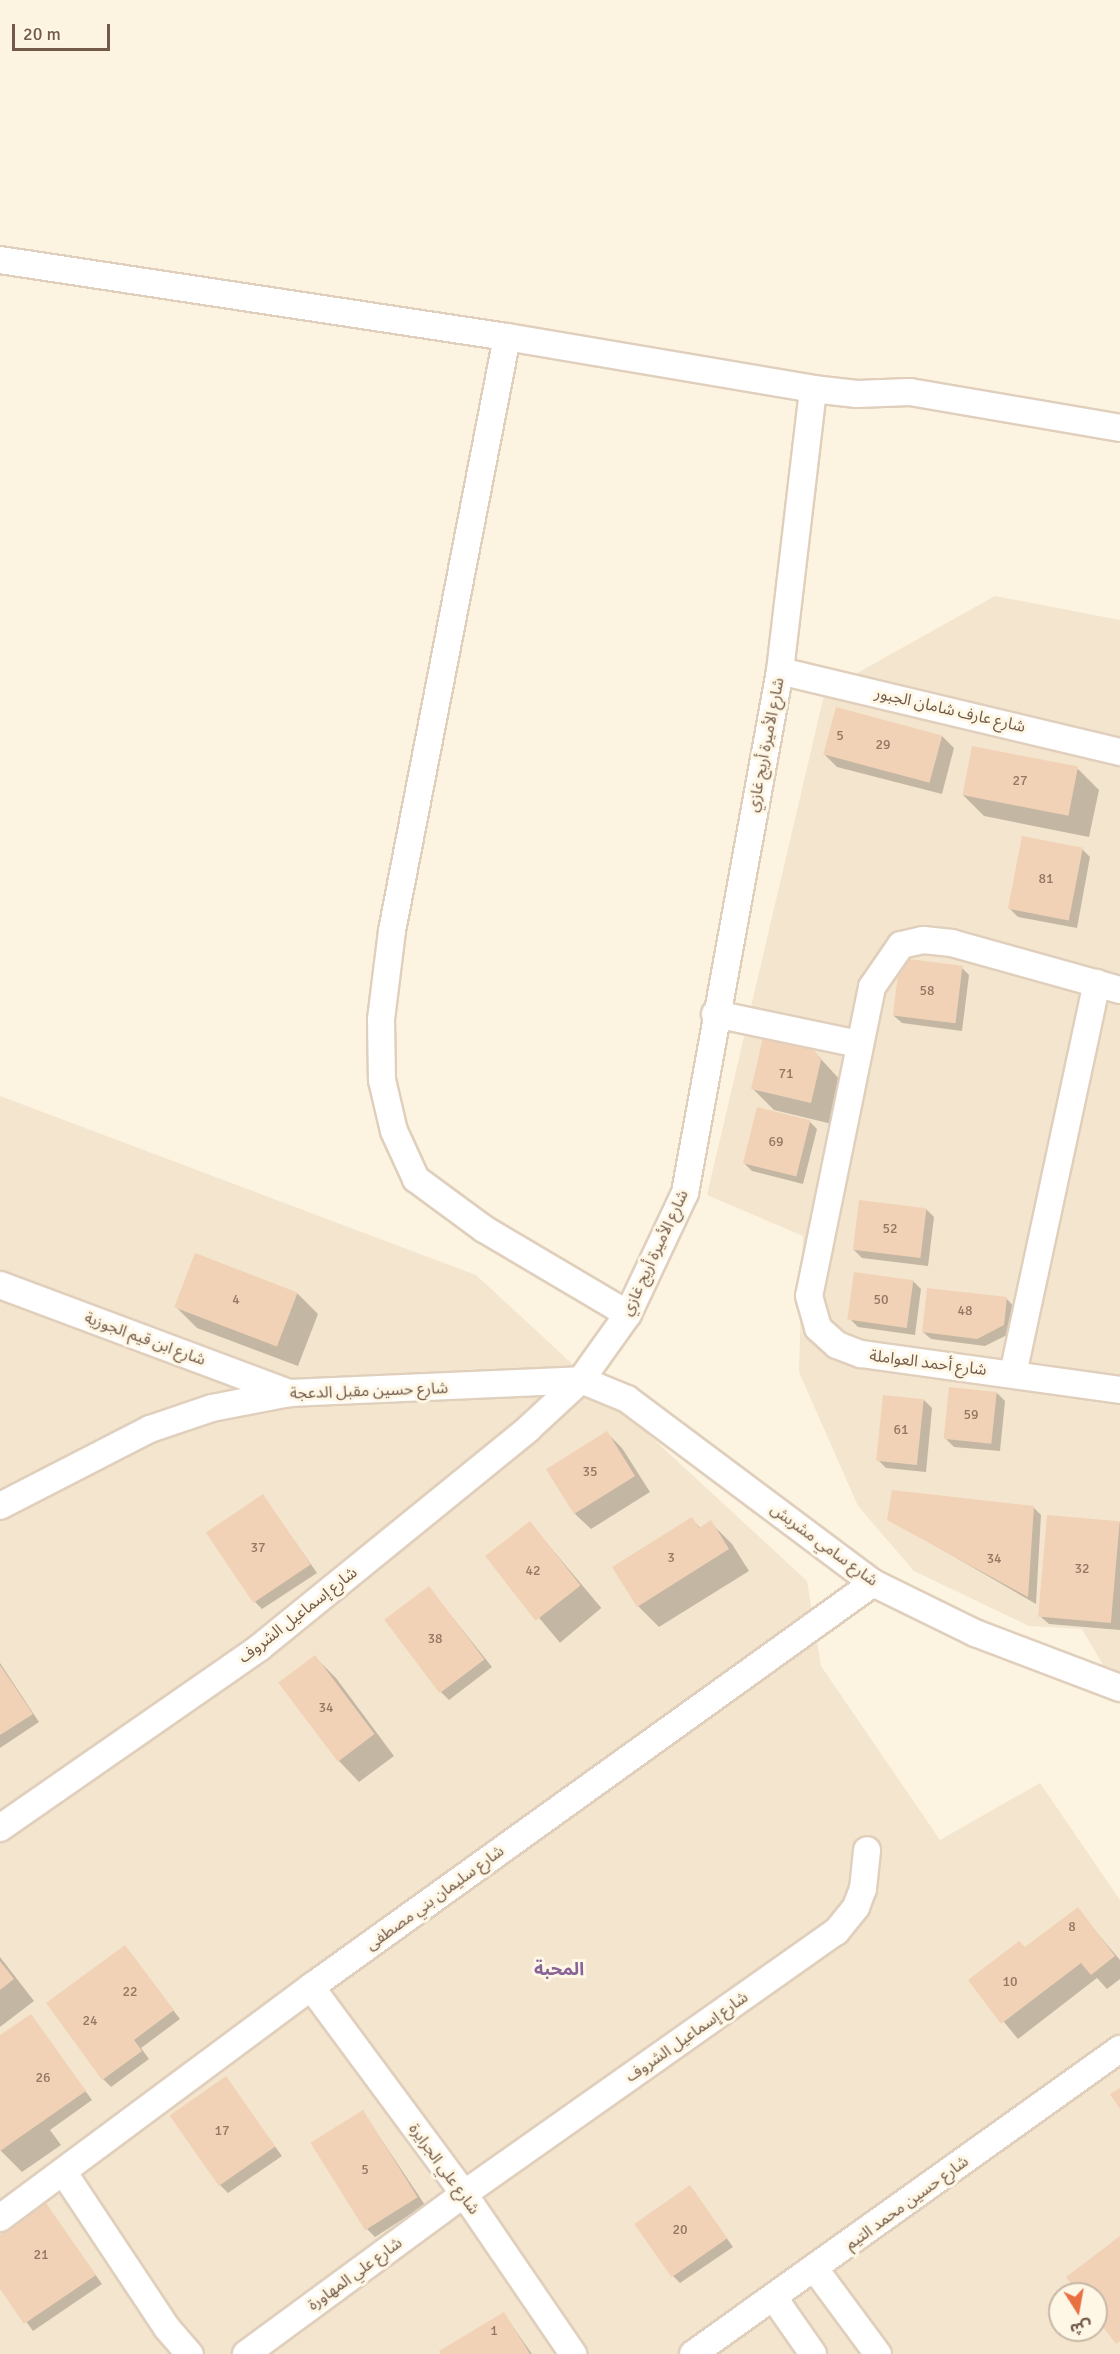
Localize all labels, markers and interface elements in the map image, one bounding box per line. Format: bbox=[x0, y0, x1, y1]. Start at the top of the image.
scale bar bbox=[15, 12, 112, 50]
text: 20 m bbox=[23, 23, 61, 45]
street label: شارع الأميرة أريج غازي bbox=[744, 676, 788, 814]
street label: شارع عارف شامان الجبور bbox=[873, 683, 1027, 737]
house number: 5 bbox=[836, 728, 844, 744]
house number: 29 bbox=[875, 737, 891, 753]
house number: 27 bbox=[1012, 773, 1028, 789]
house number: 81 bbox=[1038, 871, 1054, 887]
house number: 58 bbox=[919, 983, 935, 999]
house number: 71 bbox=[778, 1066, 794, 1082]
house number: 69 bbox=[768, 1134, 784, 1150]
street label: شارع الأميرة أريج غازي bbox=[617, 1187, 693, 1319]
house number: 52 bbox=[882, 1221, 898, 1237]
house number: 4 bbox=[232, 1292, 240, 1308]
house number: 50 bbox=[873, 1292, 889, 1308]
house number: 48 bbox=[957, 1303, 973, 1319]
street label: شارع ابن قيم الجوزية bbox=[82, 1308, 208, 1370]
street label: شارع أحمد العواملة bbox=[868, 1346, 988, 1380]
street label: شارع حسين مقبل الدعجة bbox=[290, 1379, 448, 1403]
house number: 59 bbox=[963, 1407, 979, 1423]
house number: 61 bbox=[893, 1422, 909, 1438]
house number: 35 bbox=[582, 1464, 598, 1480]
street label: شارع سامي مشربش bbox=[767, 1500, 881, 1590]
house number: 37 bbox=[250, 1540, 266, 1556]
house number: 3 bbox=[667, 1550, 675, 1566]
house number: 34 bbox=[986, 1551, 1002, 1567]
house number: 32 bbox=[1074, 1561, 1090, 1577]
street label: شارع إسماعيل الشروف bbox=[235, 1563, 361, 1667]
house number: 42 bbox=[525, 1563, 541, 1579]
house number: 38 bbox=[427, 1631, 443, 1647]
house number: 34 bbox=[318, 1700, 334, 1716]
street label: شارع سليمان بني مصطفى bbox=[362, 1841, 508, 1955]
house number: 8 bbox=[1068, 1919, 1076, 1935]
district label: المحبة bbox=[534, 1958, 584, 1980]
house number: 10 bbox=[1002, 1974, 1018, 1990]
house number: 22 bbox=[122, 1984, 138, 2000]
street label: شارع إسماعيل الشروف bbox=[622, 1988, 752, 2086]
house number: 24 bbox=[82, 2013, 98, 2029]
house number: 26 bbox=[35, 2070, 51, 2086]
street label: شارع علي الجرايرة bbox=[405, 2120, 483, 2218]
house number: 17 bbox=[214, 2123, 230, 2139]
street label: شارع حسين محمد التيم bbox=[842, 2152, 972, 2254]
house number: 5 bbox=[361, 2162, 369, 2178]
house number: 20 bbox=[672, 2222, 688, 2238]
street label: شارع علي المهاورة bbox=[304, 2233, 406, 2315]
house number: 21 bbox=[33, 2247, 49, 2263]
north arrow bbox=[1048, 2282, 1108, 2342]
text: ش bbox=[1068, 2316, 1094, 2340]
house number: 1 bbox=[490, 2323, 498, 2339]

